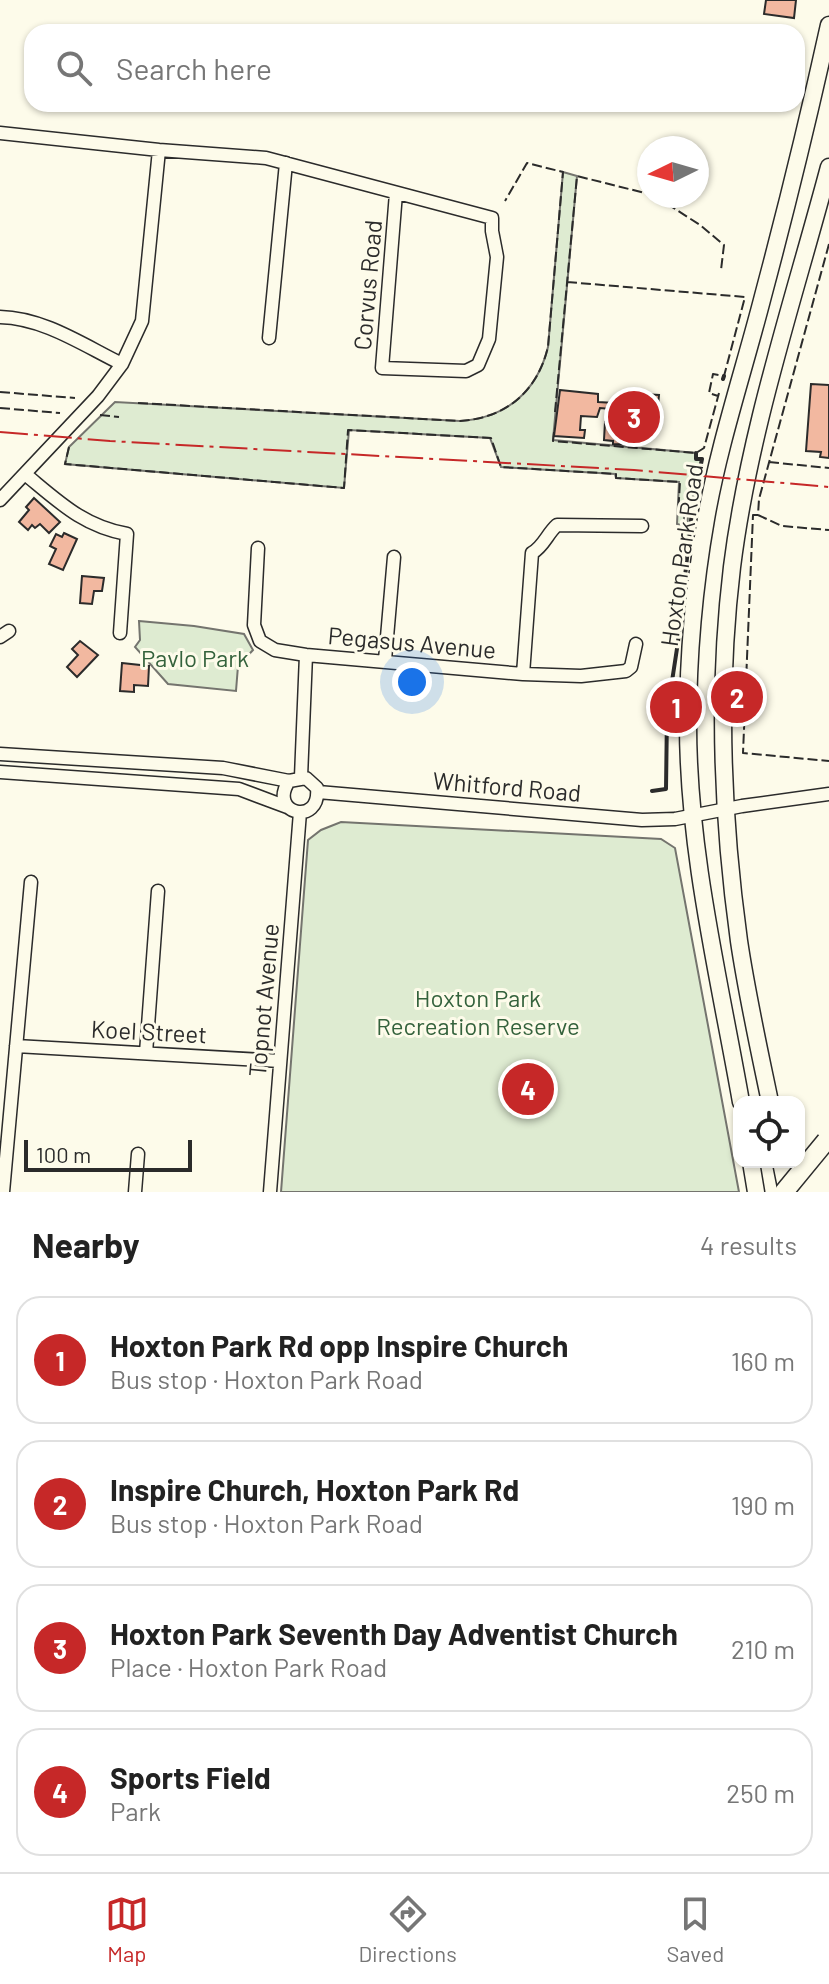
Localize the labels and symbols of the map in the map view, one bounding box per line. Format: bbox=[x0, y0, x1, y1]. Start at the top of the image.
north arrow bbox=[637, 136, 709, 208]
street label: Corvus Road bbox=[347, 219, 387, 351]
pin: 3 bbox=[608, 387, 660, 447]
street label: Hoxton Park Road bbox=[654, 462, 708, 648]
street label: Pegasus Avenue bbox=[327, 620, 497, 664]
park label: Pavlo Park bbox=[141, 643, 249, 672]
your location bbox=[392, 662, 432, 702]
pin: 2 bbox=[711, 667, 763, 727]
pin: 1 bbox=[650, 677, 702, 737]
street label: Whitford Road bbox=[432, 765, 582, 807]
street label: Topnot Avenue bbox=[242, 922, 284, 1078]
park label: Hoxton Park Recreation Reserve bbox=[376, 983, 580, 1040]
street label: Koel Street bbox=[90, 1013, 208, 1049]
pin: 4 bbox=[502, 1059, 554, 1119]
scale bar bbox=[24, 1136, 192, 1172]

